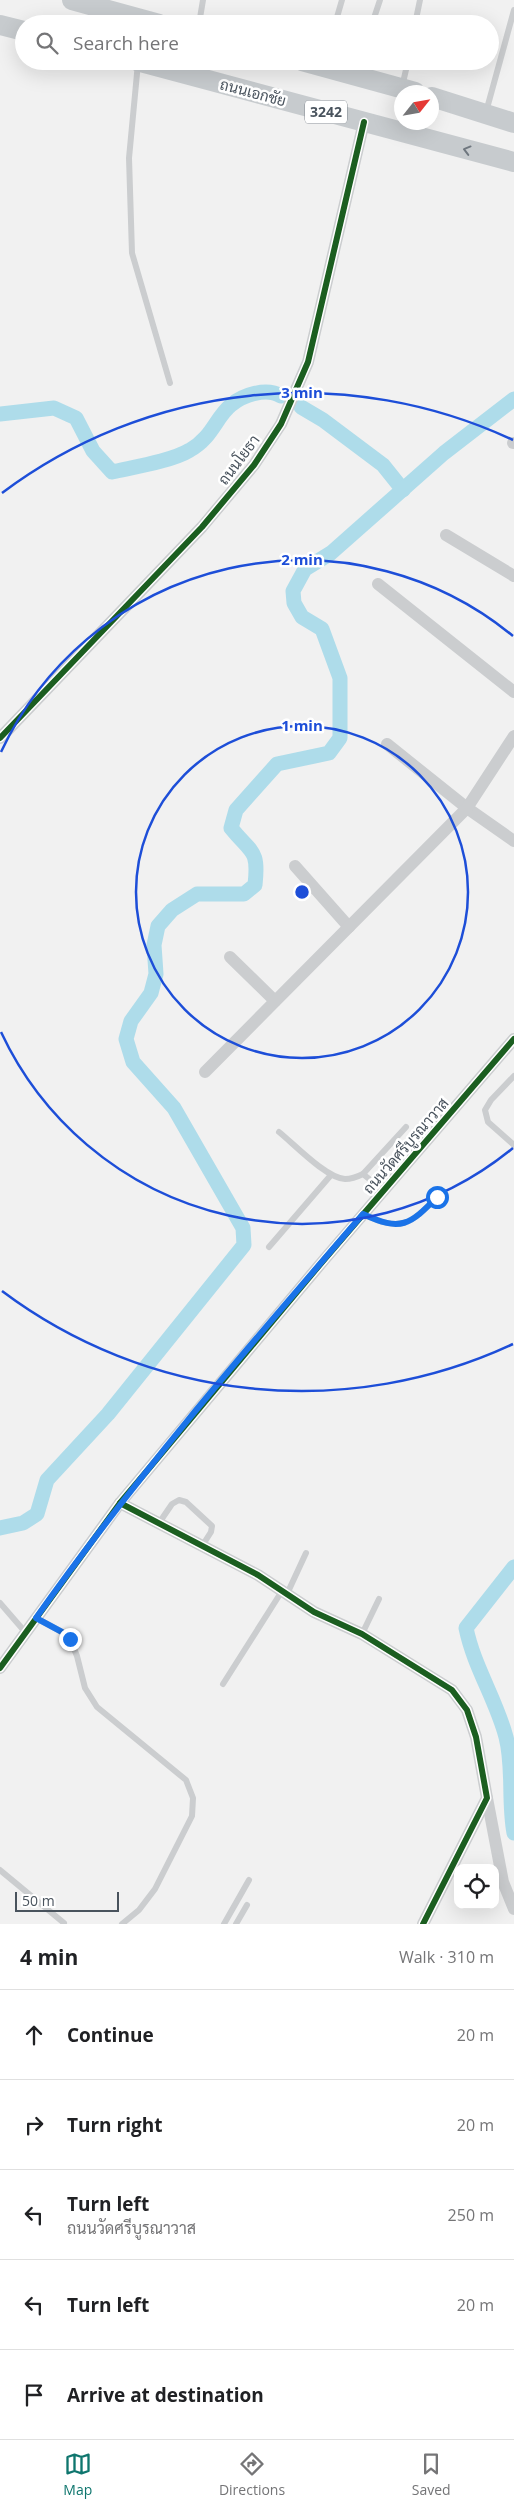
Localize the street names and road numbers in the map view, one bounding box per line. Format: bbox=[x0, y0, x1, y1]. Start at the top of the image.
street label: ถนนเอกชัย bbox=[218, 74, 288, 110]
road number: 3242 bbox=[305, 100, 347, 124]
street label: ถนนโยธา bbox=[213, 430, 263, 488]
street label: ถนนวัดศรีบูรณาวาส bbox=[358, 1093, 453, 1198]

